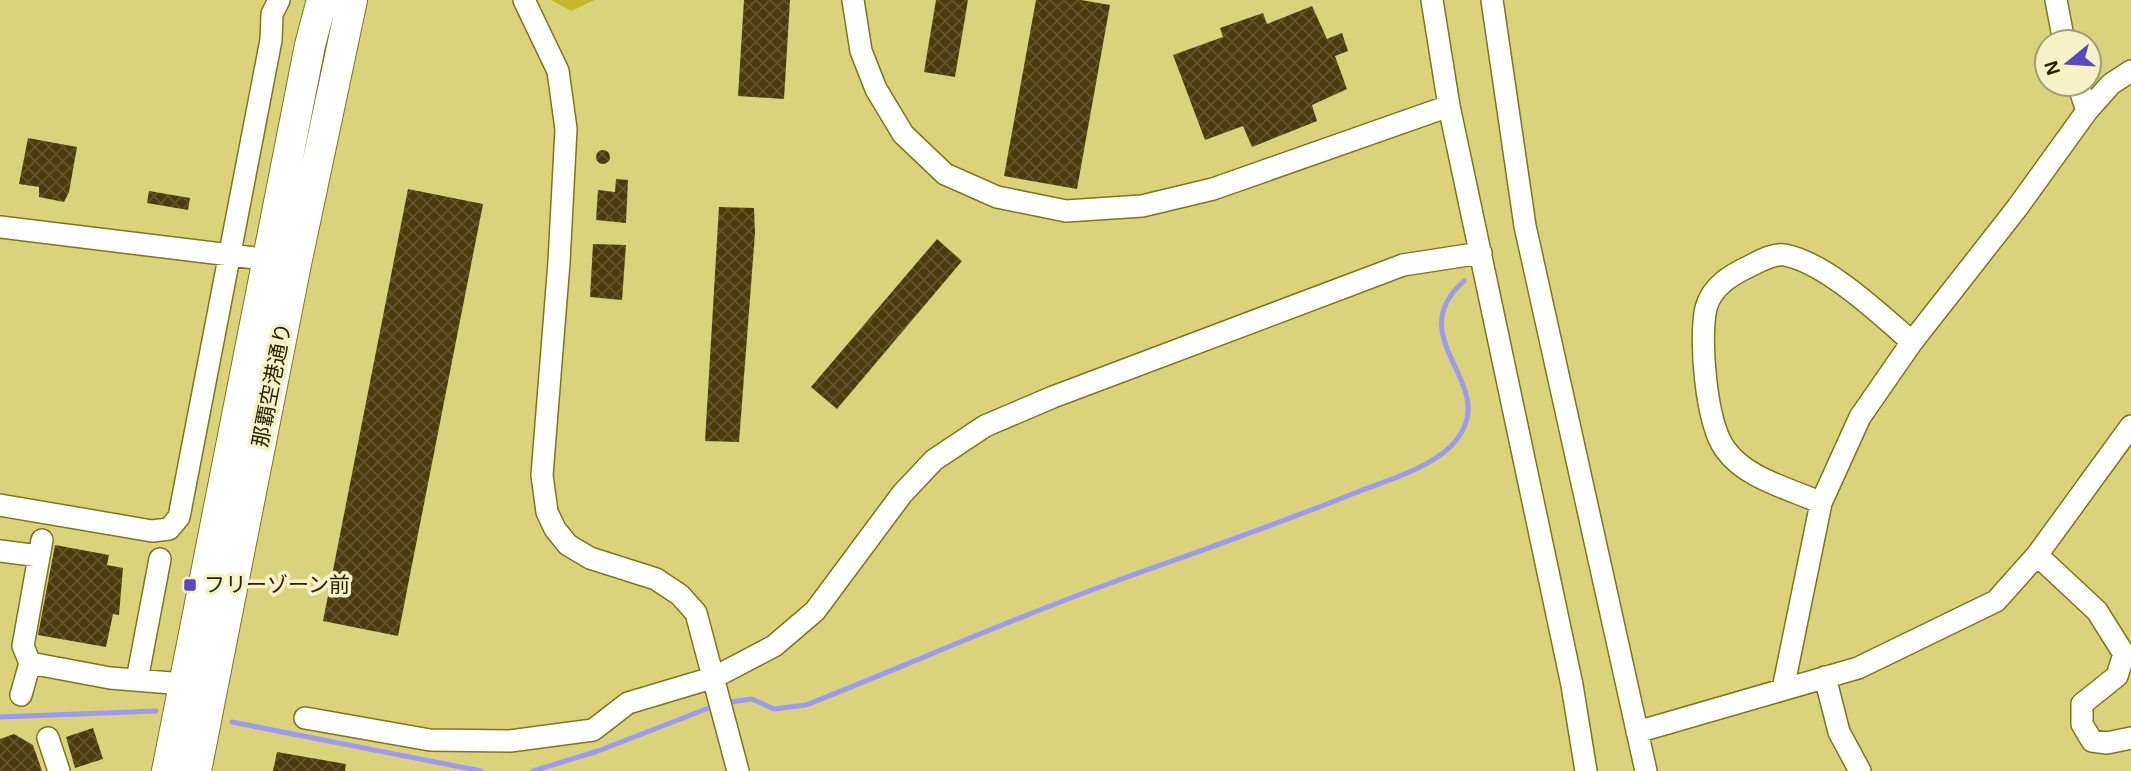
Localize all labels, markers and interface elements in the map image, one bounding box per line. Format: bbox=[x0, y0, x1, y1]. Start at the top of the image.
north arrow bbox=[2033, 28, 2103, 98]
text: N bbox=[2040, 58, 2064, 78]
street label: 那覇空港通り bbox=[248, 321, 295, 449]
place label: フリーゾーン前 bbox=[204, 573, 350, 596]
marker: フリーゾーン前 bbox=[182, 577, 198, 593]

